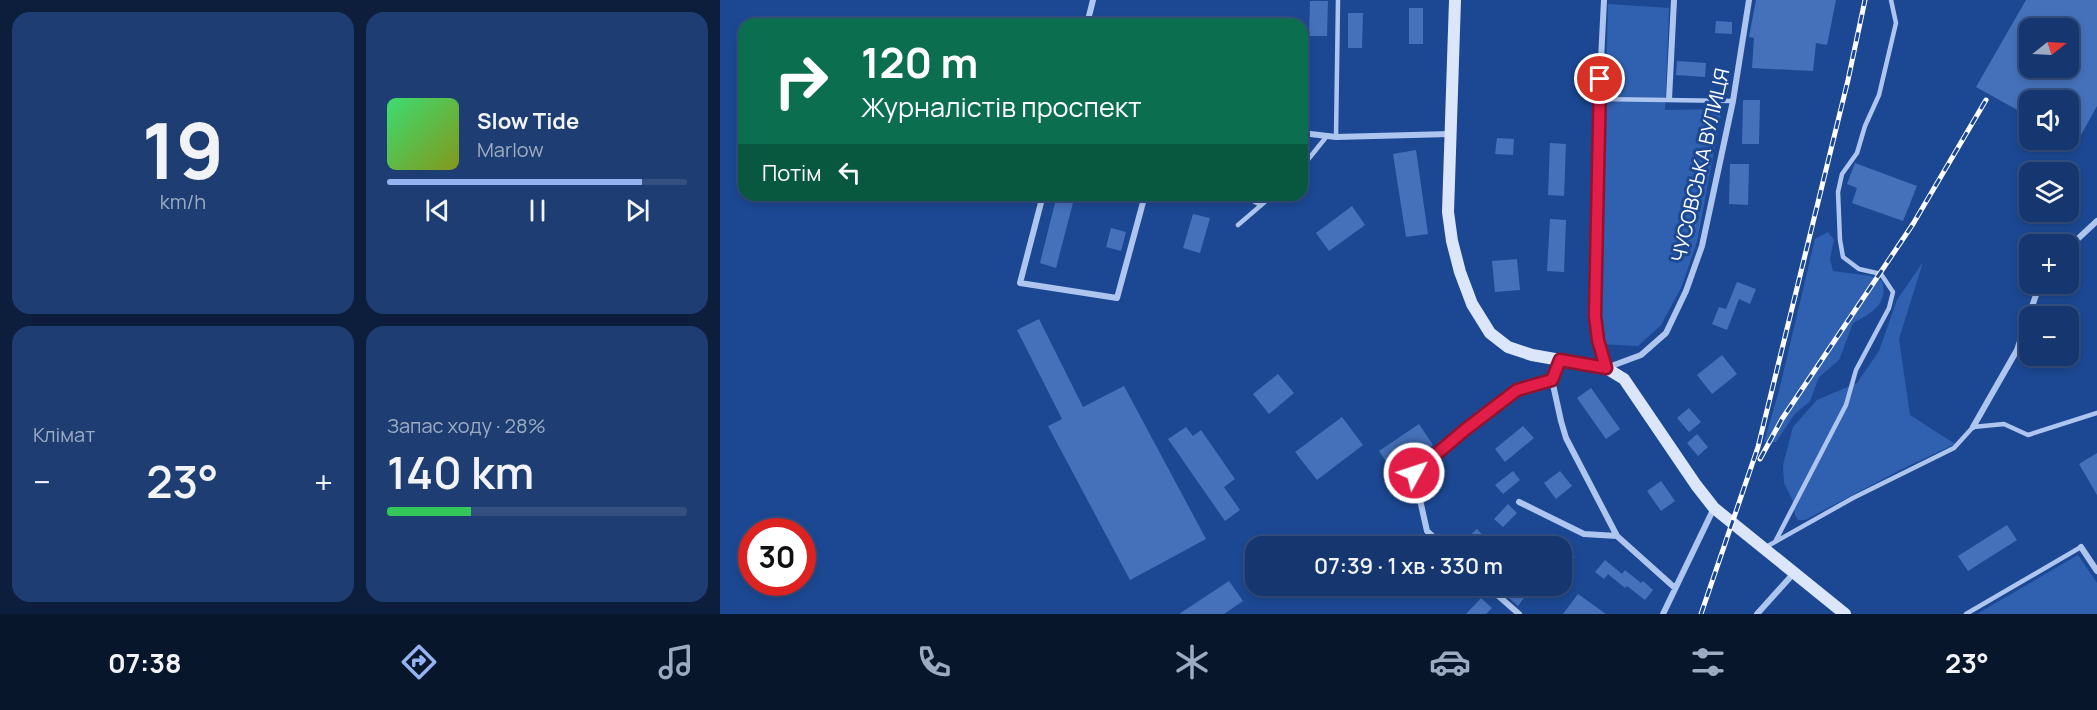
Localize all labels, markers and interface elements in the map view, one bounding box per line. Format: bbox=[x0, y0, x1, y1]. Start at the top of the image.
north arrow bbox=[2019, 18, 2079, 78]
map controls bbox=[2019, 18, 2079, 366]
text: 120 m bbox=[861, 33, 978, 91]
icon: right bbox=[762, 42, 840, 120]
pin bbox=[1574, 53, 1625, 104]
icon: arrive bbox=[1583, 62, 1616, 95]
street label: ЧУСОВСЬКА ВУЛИЦЯ bbox=[1665, 65, 1735, 265]
text: Журналістів проспект bbox=[861, 88, 1142, 125]
button: sound bbox=[2019, 90, 2079, 150]
text: 19 bbox=[142, 96, 224, 202]
text: Slow Tide bbox=[477, 106, 579, 136]
text: Marlow bbox=[477, 136, 544, 163]
icon: left bbox=[833, 156, 866, 189]
text: Потім bbox=[762, 158, 821, 188]
button: layers bbox=[2019, 162, 2079, 222]
text: km/h bbox=[160, 188, 206, 215]
icon: previous bbox=[421, 194, 454, 227]
icon: pause bbox=[521, 194, 554, 227]
icon: next bbox=[621, 194, 654, 227]
button: + bbox=[2019, 234, 2079, 294]
button: − bbox=[2019, 306, 2079, 366]
text: Запас ходу · 28% bbox=[387, 412, 546, 439]
text: Клімат bbox=[33, 421, 95, 448]
text: 140 km bbox=[387, 441, 534, 503]
position arrow bbox=[1382, 441, 1446, 505]
text: 23° bbox=[146, 450, 219, 512]
text: − bbox=[33, 459, 51, 504]
text: + bbox=[314, 459, 333, 504]
speed limit sign: 30 bbox=[738, 518, 816, 596]
text: 07:39 · 1 хв · 330 m bbox=[1314, 551, 1503, 581]
icon: directions bbox=[398, 641, 440, 683]
icon: music bbox=[655, 641, 697, 683]
icon: phone bbox=[913, 641, 955, 683]
icon: climate bbox=[1171, 641, 1213, 683]
icon: car bbox=[1429, 641, 1471, 683]
icon: filters bbox=[1687, 641, 1729, 683]
text: 07:38 bbox=[108, 644, 182, 681]
text: 23° bbox=[1945, 644, 1989, 681]

